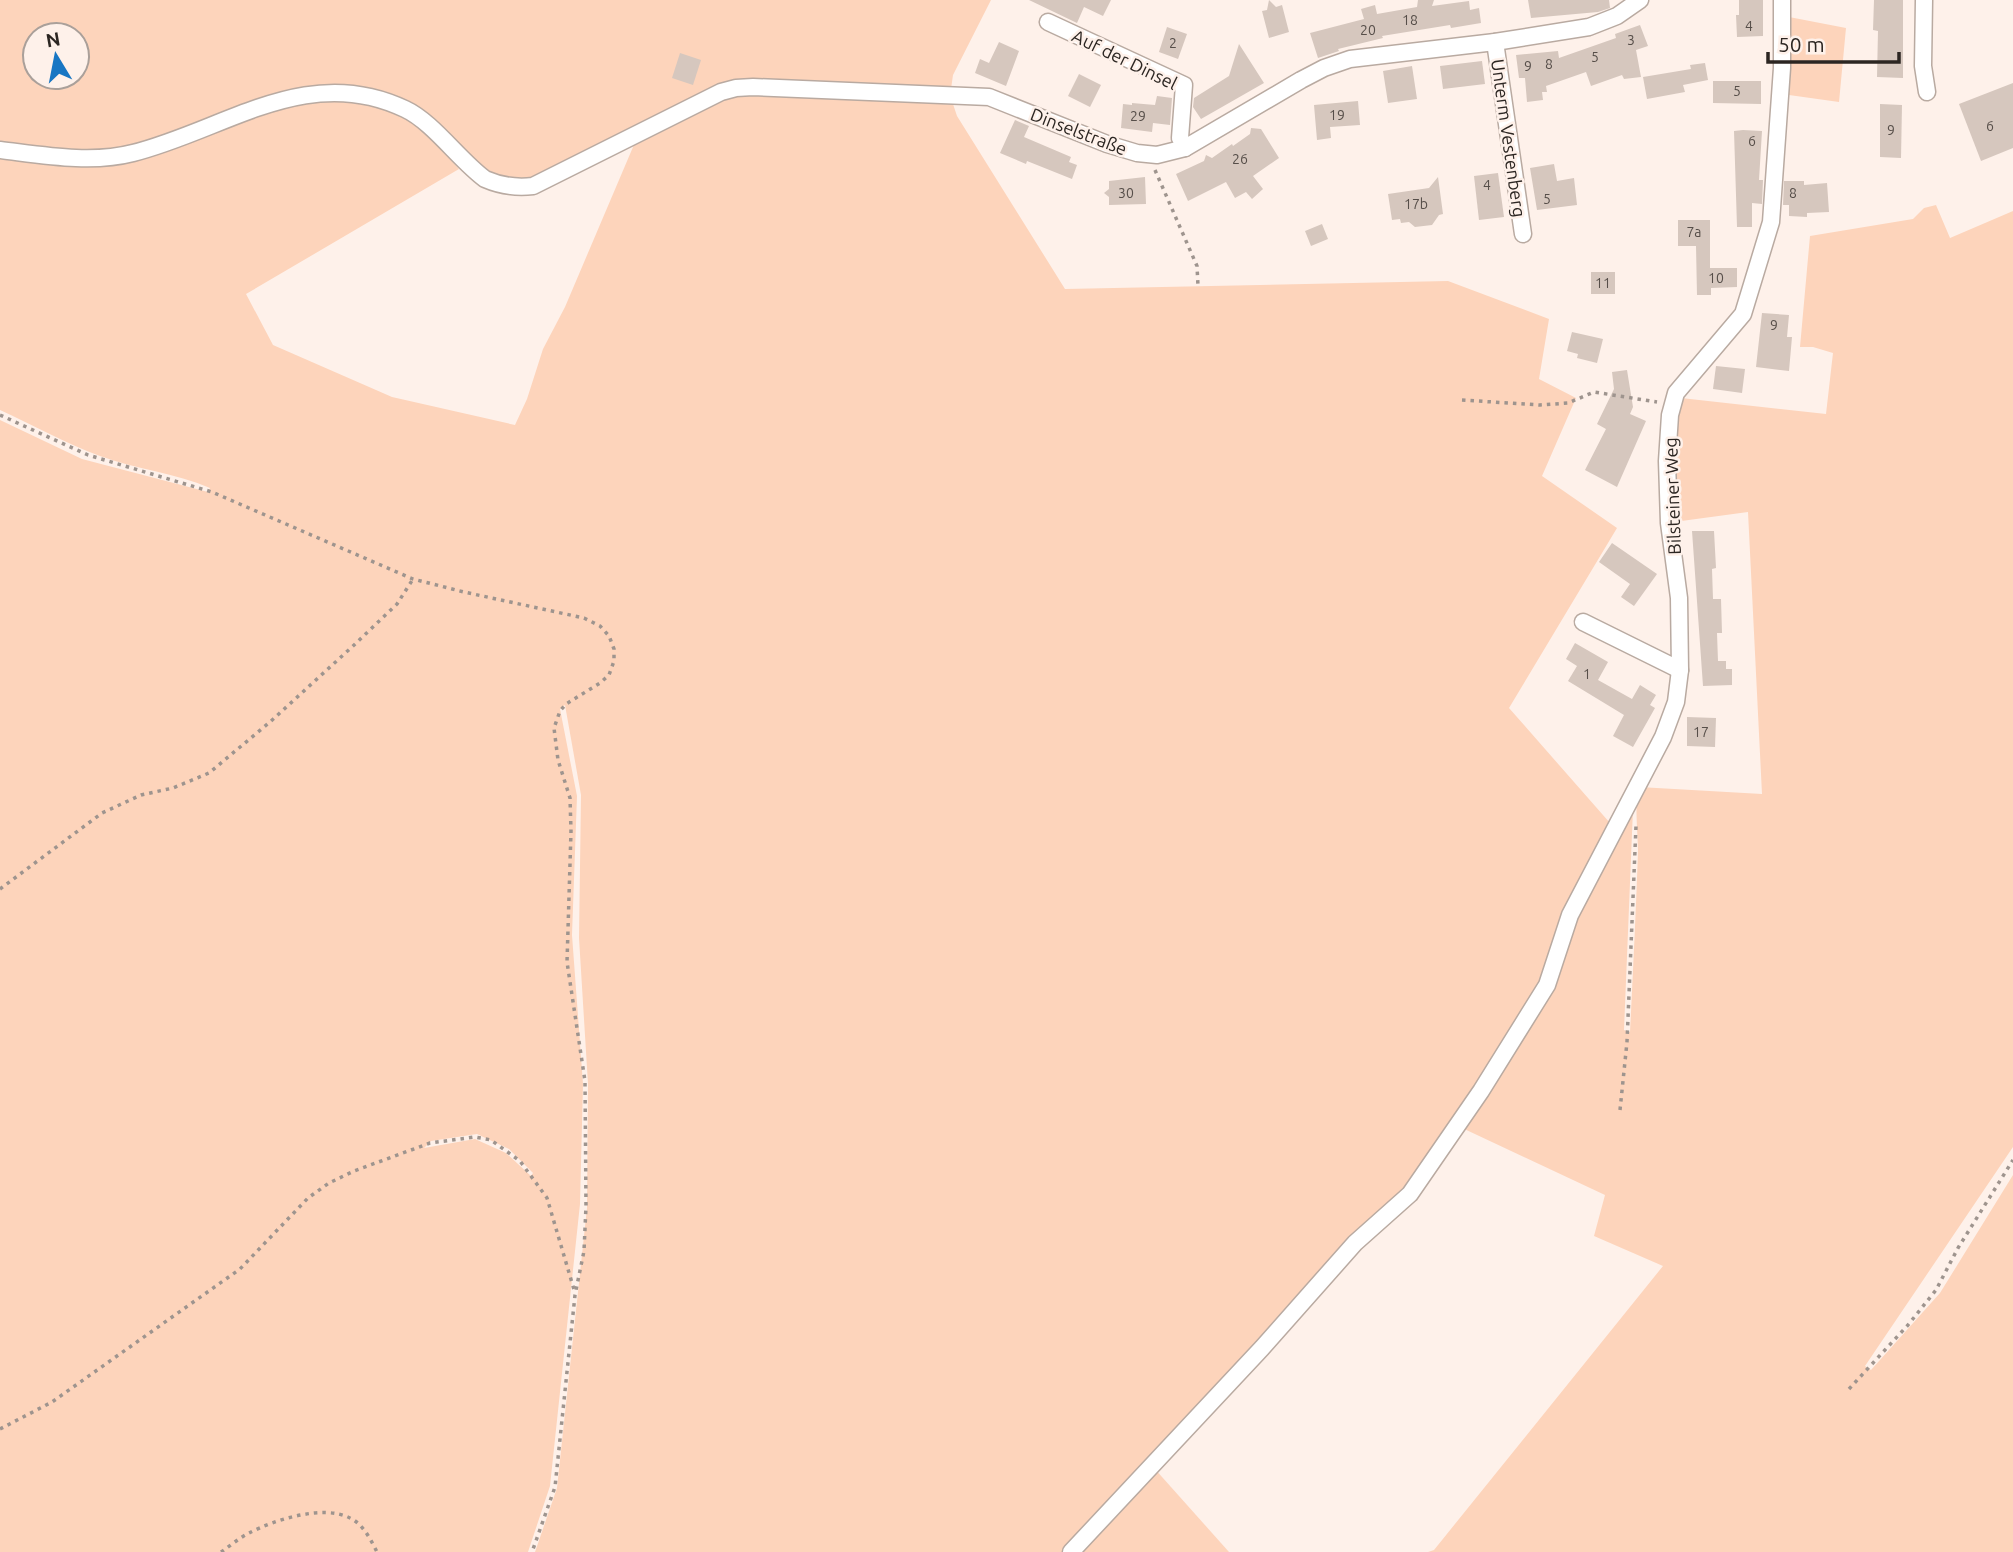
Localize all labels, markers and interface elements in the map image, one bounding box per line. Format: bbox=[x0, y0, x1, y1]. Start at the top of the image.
house number: 18 bbox=[1402, 12, 1418, 28]
house number: 4 bbox=[1745, 18, 1753, 34]
north arrow bbox=[21, 21, 91, 91]
scale bar bbox=[1768, 21, 1899, 65]
house number: 20 bbox=[1360, 22, 1376, 38]
street label: Auf der Dinsel bbox=[1069, 25, 1181, 93]
text: N bbox=[44, 27, 62, 51]
house number: 3 bbox=[1627, 32, 1635, 48]
text: 50 m bbox=[1778, 32, 1825, 56]
house number: 2 bbox=[1169, 35, 1177, 51]
house number: 5 bbox=[1591, 49, 1599, 65]
house number: 8 bbox=[1545, 56, 1553, 72]
street label: Unterm Vestenberg bbox=[1488, 58, 1530, 218]
house number: 9 bbox=[1524, 58, 1532, 74]
house number: 5 bbox=[1733, 83, 1741, 99]
street label: Dinselstraße bbox=[1028, 103, 1130, 159]
house number: 19 bbox=[1329, 107, 1345, 123]
house number: 29 bbox=[1130, 108, 1146, 124]
house number: 6 bbox=[1986, 118, 1994, 134]
house number: 9 bbox=[1887, 122, 1895, 138]
house number: 6 bbox=[1748, 133, 1756, 149]
house number: 26 bbox=[1232, 151, 1248, 167]
house number: 4 bbox=[1483, 177, 1491, 193]
house number: 30 bbox=[1118, 185, 1134, 201]
house number: 8 bbox=[1789, 185, 1797, 201]
house number: 5 bbox=[1543, 191, 1551, 207]
house number: 17b bbox=[1404, 196, 1428, 212]
house number: 7a bbox=[1686, 224, 1702, 240]
house number: 10 bbox=[1708, 270, 1724, 286]
house number: 11 bbox=[1595, 275, 1611, 291]
house number: 9 bbox=[1770, 317, 1778, 333]
street label: Bilsteiner Weg bbox=[1660, 437, 1684, 555]
house number: 1 bbox=[1583, 666, 1591, 682]
house number: 17 bbox=[1693, 724, 1709, 740]

